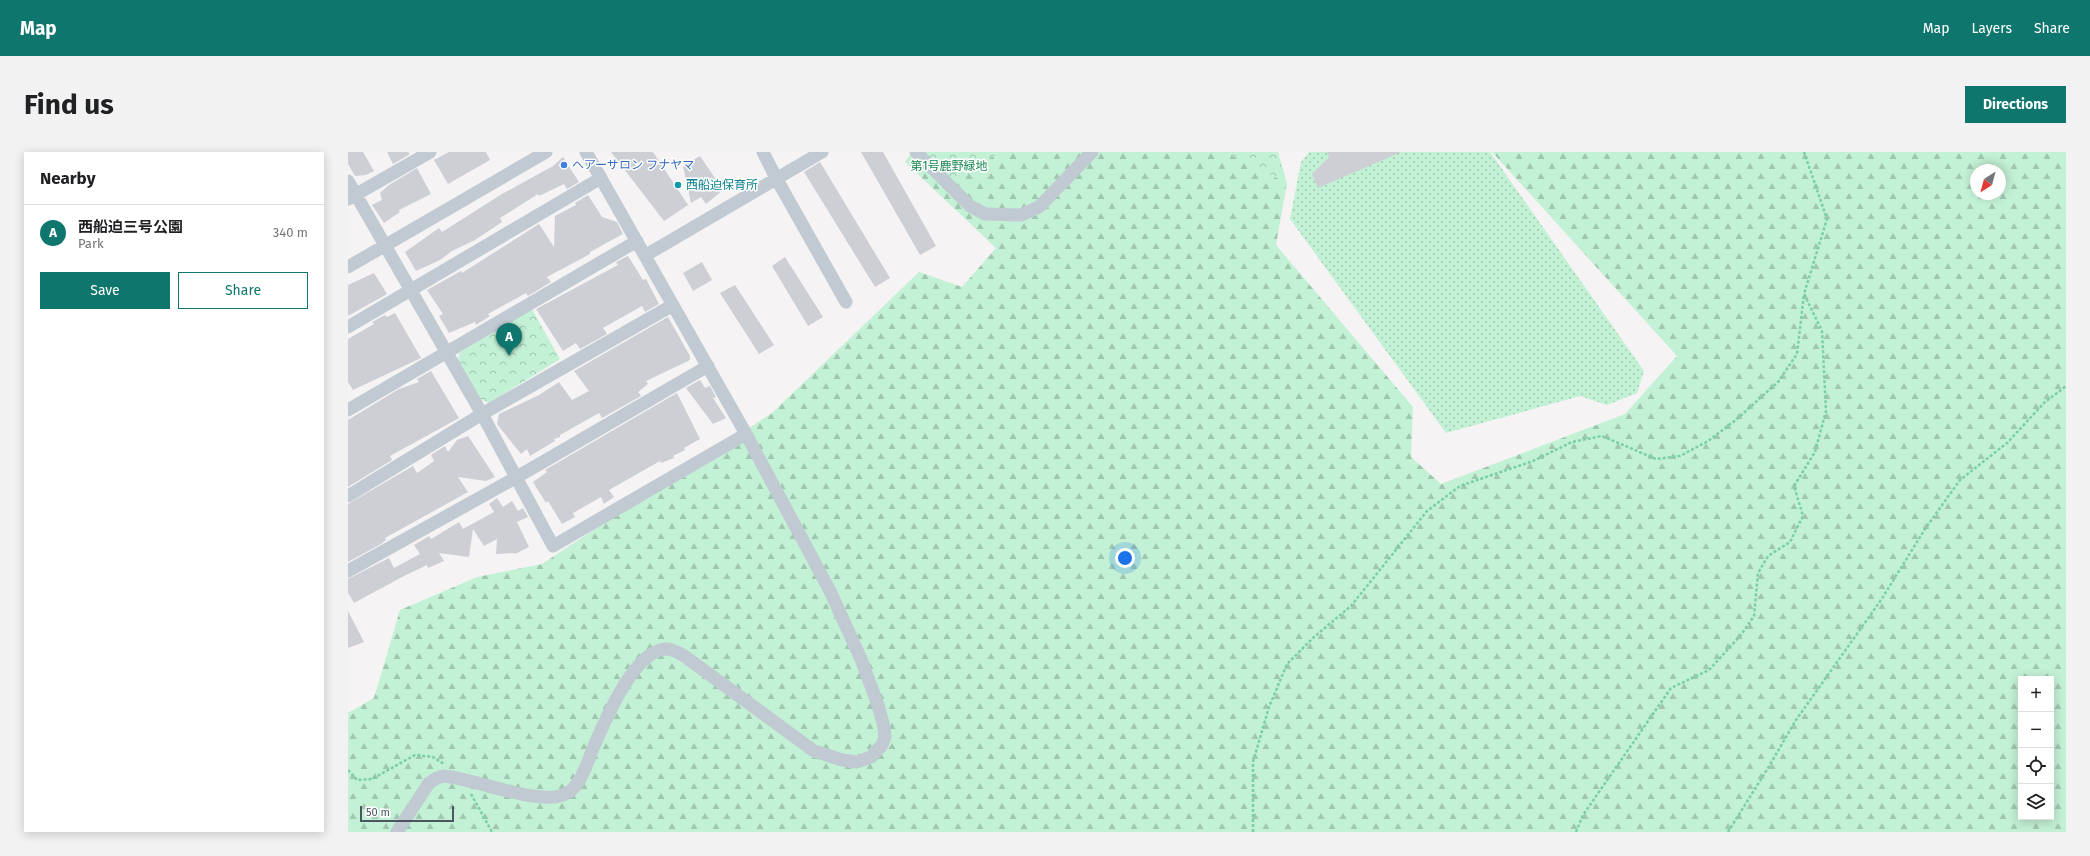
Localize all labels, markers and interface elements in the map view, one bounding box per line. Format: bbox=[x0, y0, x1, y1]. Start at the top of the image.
text: Map bbox=[20, 17, 57, 40]
text: Map bbox=[1923, 20, 1949, 37]
text: Layers bbox=[1971, 20, 2012, 37]
text: Share bbox=[2034, 20, 2070, 37]
button: Directions bbox=[1965, 86, 2066, 123]
text: Find us bbox=[24, 88, 114, 121]
place label: ヘアーサロン フナヤマ bbox=[572, 158, 694, 172]
park label: 第1号鹿野緑地 bbox=[910, 159, 988, 173]
marker: ヘアーサロン フナヤマ bbox=[559, 160, 569, 170]
north arrow bbox=[1970, 164, 2006, 200]
text: Nearby bbox=[40, 168, 95, 189]
place label: 西船迫保育所 bbox=[686, 178, 758, 192]
marker: 西船迫保育所 bbox=[673, 180, 683, 190]
text: 西船迫三号公園 bbox=[78, 218, 183, 236]
text: A bbox=[49, 225, 57, 240]
text: 340 m bbox=[273, 225, 308, 240]
text: Park bbox=[78, 236, 104, 251]
button: Save bbox=[40, 272, 170, 309]
button: Share bbox=[178, 272, 308, 309]
pin: A bbox=[496, 323, 522, 356]
your location bbox=[1115, 548, 1135, 568]
map controls bbox=[2018, 676, 2054, 820]
button: + bbox=[2018, 676, 2054, 712]
button: − bbox=[2018, 712, 2054, 748]
button: locate bbox=[2018, 748, 2054, 784]
button: layers bbox=[2018, 784, 2054, 820]
scale bar bbox=[360, 804, 454, 823]
text: 50 m bbox=[366, 806, 390, 819]

